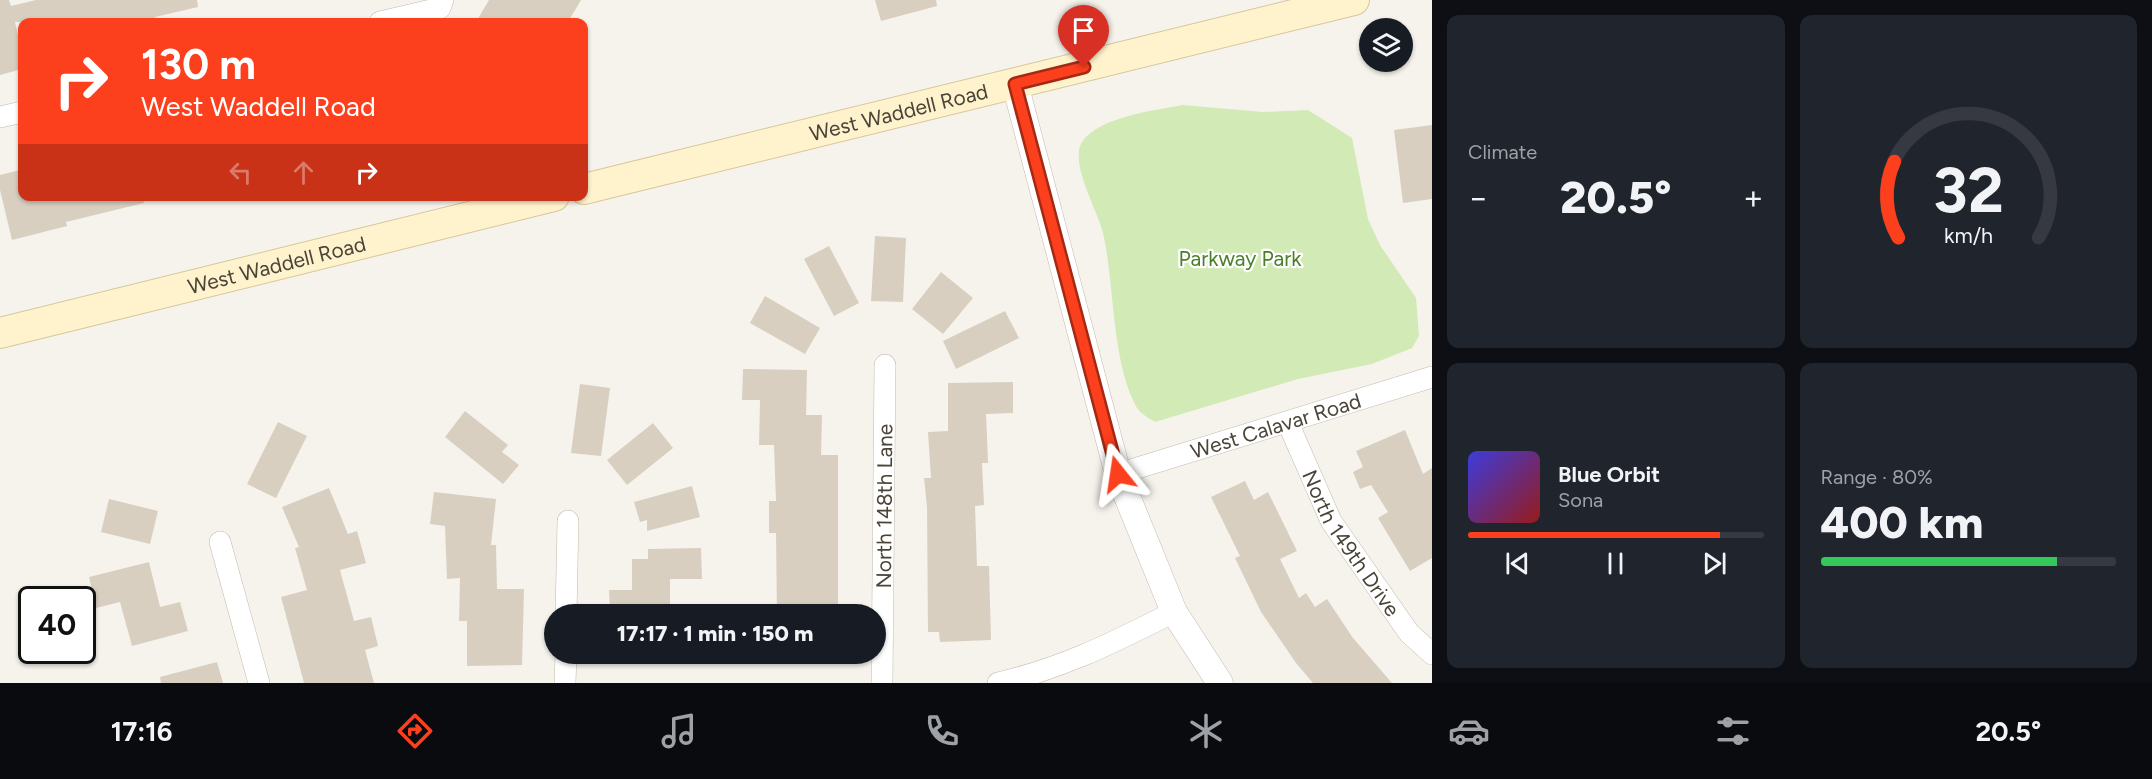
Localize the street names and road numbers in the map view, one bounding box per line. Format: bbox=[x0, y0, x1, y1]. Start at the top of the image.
street label: West Waddell Road bbox=[807, 78, 990, 146]
street label: West Waddell Road bbox=[185, 231, 368, 299]
street label: West Calavar Road bbox=[1187, 387, 1364, 463]
street label: North 148th Lane bbox=[870, 424, 897, 588]
street label: North 149th Drive bbox=[1298, 466, 1406, 621]

